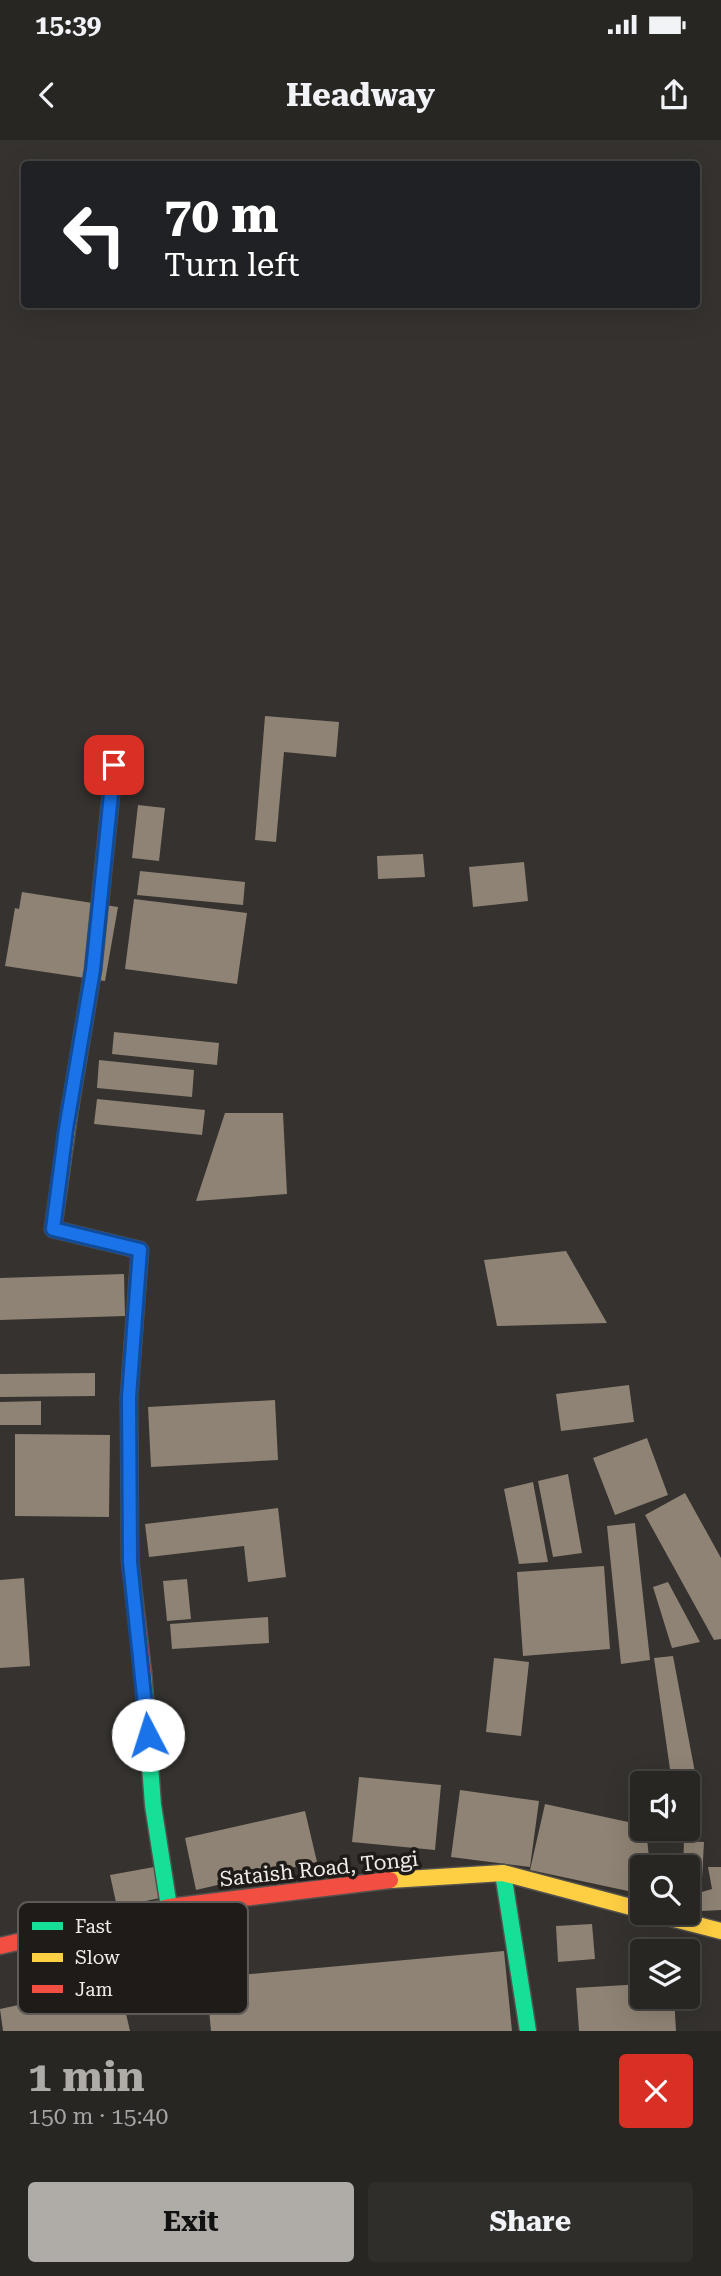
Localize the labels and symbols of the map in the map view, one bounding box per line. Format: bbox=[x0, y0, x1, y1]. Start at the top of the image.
pin bbox=[84, 735, 144, 795]
position arrow bbox=[111, 1698, 185, 1772]
street label: Sataish Road, Tongi bbox=[218, 1847, 420, 1891]
legend bbox=[18, 1902, 248, 2014]
text: Fast bbox=[75, 1915, 112, 1938]
text: Slow bbox=[75, 1946, 120, 1969]
text: Jam bbox=[75, 1978, 113, 2001]

